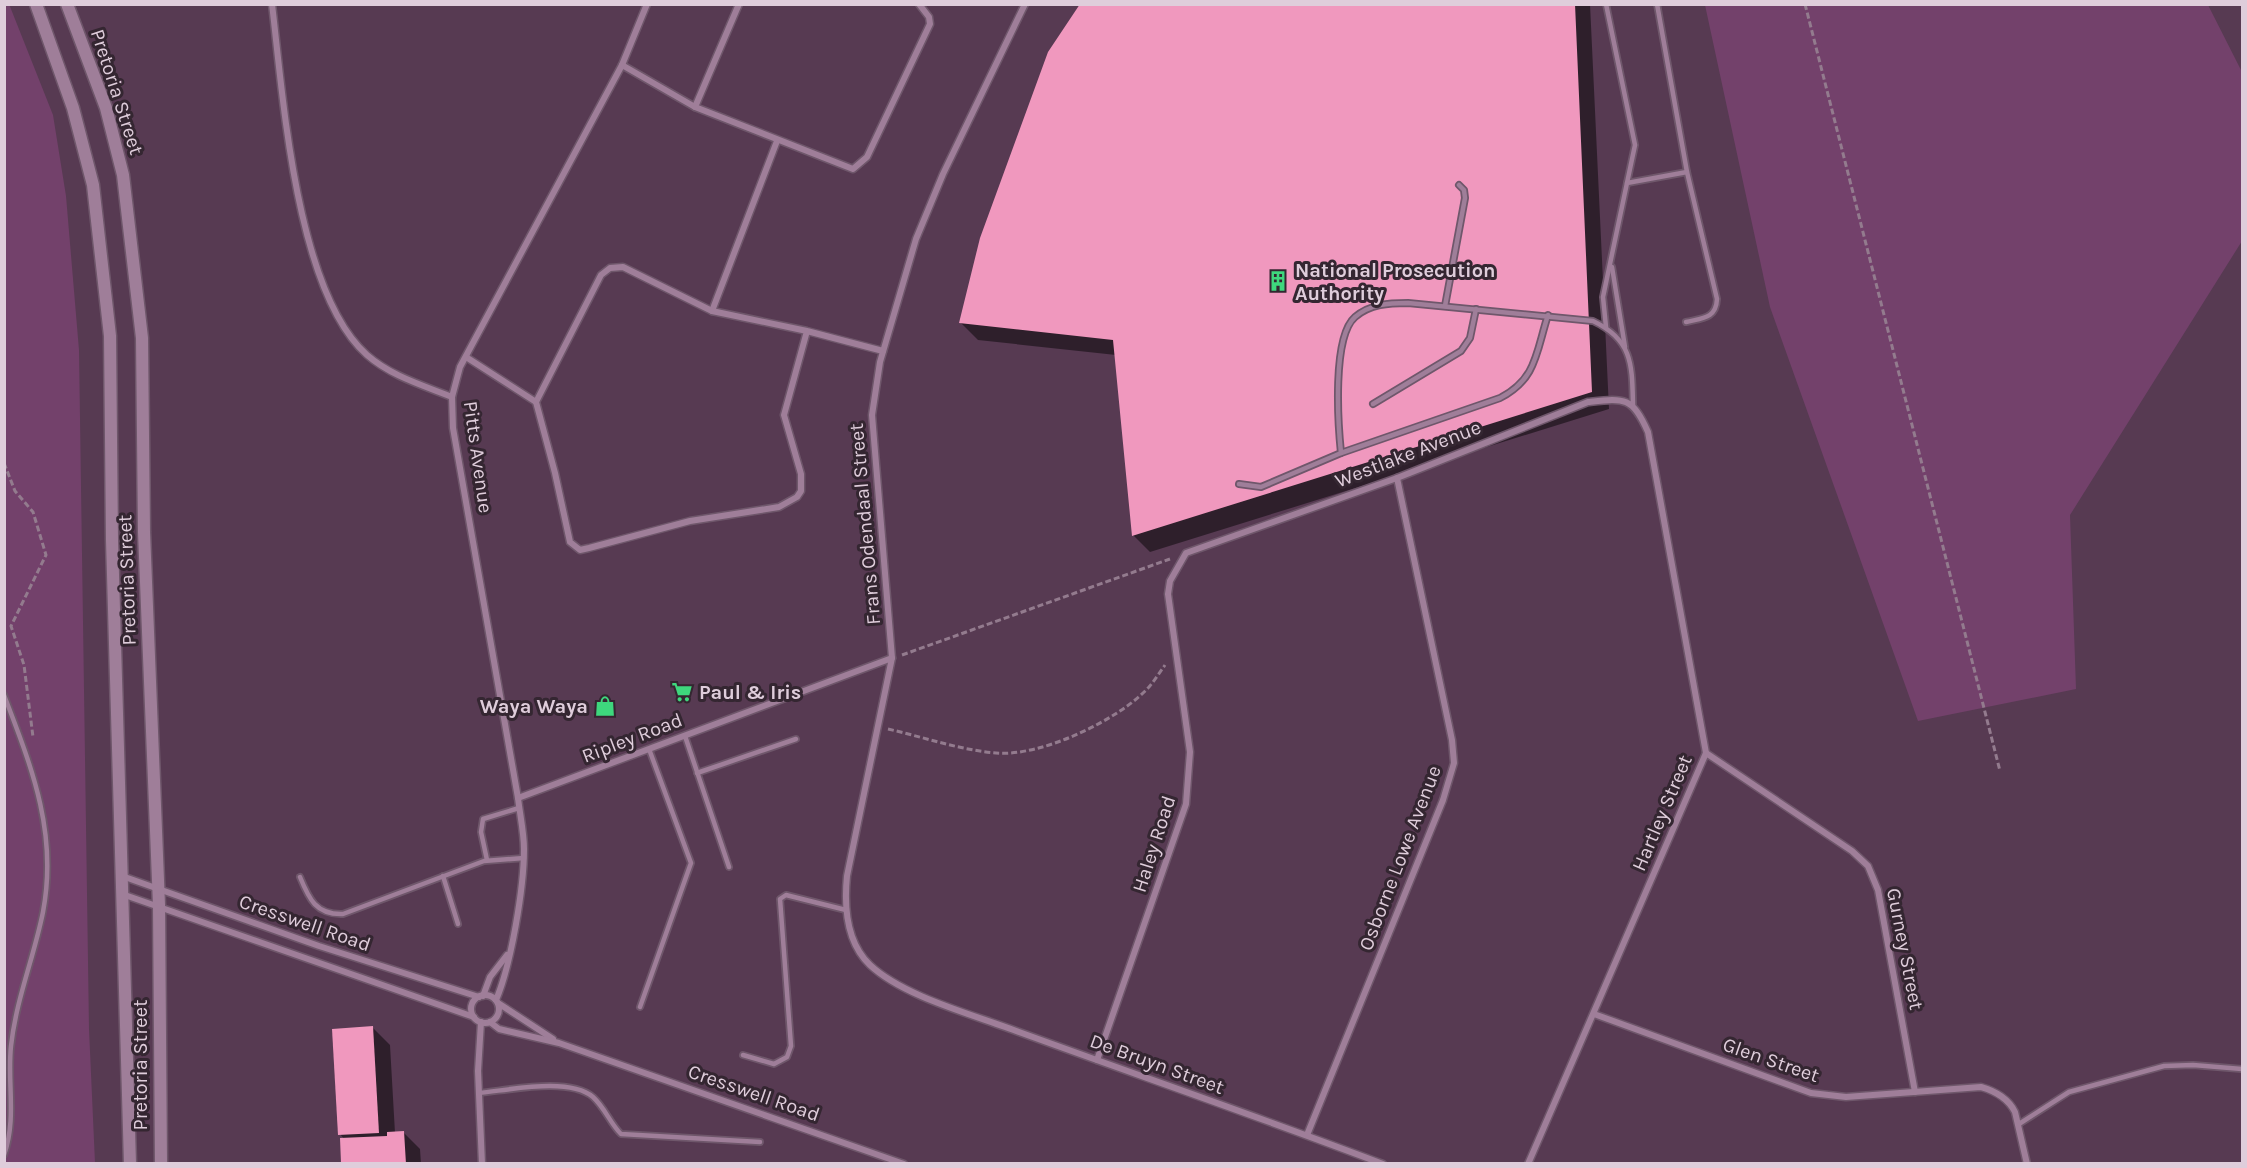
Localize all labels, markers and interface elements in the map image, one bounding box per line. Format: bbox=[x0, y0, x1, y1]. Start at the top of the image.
street label: Pretoria Street bbox=[86, 26, 148, 158]
place label: National Prosecution Authority bbox=[1295, 259, 1495, 305]
building icon: National Prosecution Authority bbox=[1266, 269, 1290, 293]
street label: Pitts Avenue bbox=[459, 399, 497, 515]
street label: Westlake Avenue bbox=[1332, 416, 1484, 492]
street label: Frans Odendaal Street bbox=[845, 422, 885, 626]
street label: Pretoria Street bbox=[113, 514, 141, 646]
supermarket icon: Paul & Iris bbox=[670, 680, 694, 704]
place label: Paul & Iris bbox=[699, 681, 801, 704]
shop icon: Waya Waya bbox=[593, 694, 617, 718]
place label: Waya Waya bbox=[480, 695, 588, 718]
street label: Ripley Road bbox=[578, 708, 686, 768]
street label: Hartley Street bbox=[1627, 751, 1697, 875]
street label: Osborne Lowe Avenue bbox=[1354, 762, 1446, 954]
street label: Haley Road bbox=[1128, 793, 1180, 895]
street label: Gurney Street bbox=[1882, 886, 1928, 1012]
street label: Cresswell Road bbox=[236, 890, 374, 956]
street label: Pretoria Street bbox=[129, 999, 152, 1130]
street label: De Bruyn Street bbox=[1087, 1029, 1228, 1099]
street label: Glen Street bbox=[1720, 1033, 1823, 1087]
street label: Cresswell Road bbox=[685, 1060, 823, 1126]

